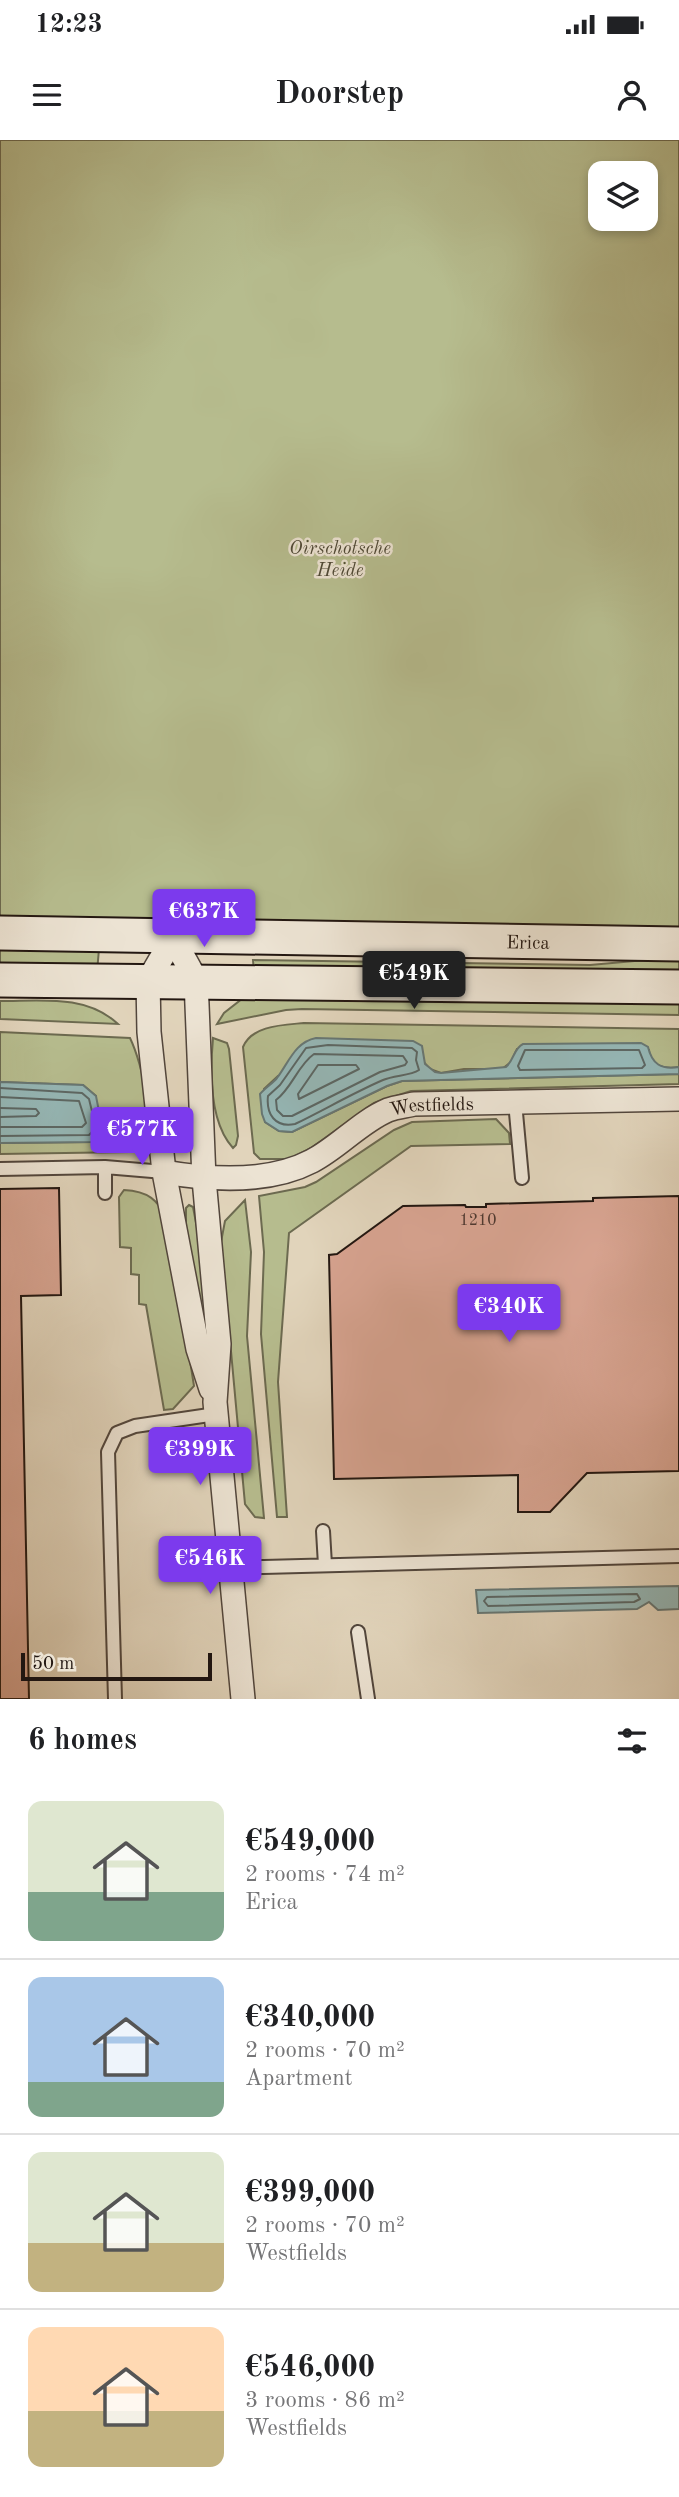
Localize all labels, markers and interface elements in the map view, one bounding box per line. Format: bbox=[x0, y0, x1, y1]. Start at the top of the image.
text: 12:23 bbox=[35, 12, 103, 38]
icon: menu bbox=[28, 76, 66, 114]
icon: person bbox=[613, 76, 651, 114]
text: Doorstep bbox=[275, 79, 404, 111]
map controls bbox=[588, 161, 658, 231]
button: layers bbox=[588, 161, 658, 231]
park label: Oirschotsche Heide bbox=[289, 540, 391, 581]
pin: €637K bbox=[155, 890, 253, 949]
text: €637K bbox=[168, 900, 240, 923]
street label: Erica bbox=[506, 934, 551, 954]
pin: €549K bbox=[365, 952, 463, 1011]
text: €549K bbox=[378, 962, 450, 985]
street label: Westfields bbox=[389, 1096, 474, 1121]
pin: €577K bbox=[93, 1108, 191, 1167]
text: €577K bbox=[106, 1118, 178, 1141]
house number: 1210 bbox=[459, 1213, 497, 1229]
pin: €340K bbox=[460, 1284, 558, 1344]
text: €340K bbox=[473, 1295, 545, 1318]
pin: €399K bbox=[151, 1428, 249, 1487]
text: €399K bbox=[164, 1438, 236, 1461]
pin: €546K bbox=[161, 1536, 259, 1596]
text: €546K bbox=[174, 1547, 246, 1570]
scale bar bbox=[21, 1650, 212, 1682]
text: 50 m bbox=[32, 1655, 74, 1674]
icon: filters bbox=[613, 1722, 651, 1760]
text: 6 homes bbox=[28, 1726, 137, 1756]
text: €549,000 bbox=[245, 1827, 375, 1857]
icon: home bbox=[84, 1829, 168, 1913]
text: 2 rooms · 74 m² bbox=[245, 1863, 405, 1886]
text: Erica bbox=[245, 1891, 298, 1914]
text: €340,000 bbox=[245, 2003, 375, 2033]
icon: home bbox=[84, 2005, 168, 2089]
text: 2 rooms · 70 m² bbox=[245, 2039, 405, 2062]
text: Apartment bbox=[245, 2067, 353, 2090]
text: €399,000 bbox=[245, 2178, 375, 2208]
icon: home bbox=[84, 2180, 168, 2264]
text: 2 rooms · 70 m² bbox=[245, 2214, 405, 2237]
text: Westfields bbox=[245, 2242, 347, 2265]
text: €546,000 bbox=[245, 2353, 375, 2383]
icon: home bbox=[84, 2355, 168, 2439]
text: 3 rooms · 86 m² bbox=[245, 2389, 405, 2412]
text: Westfields bbox=[245, 2417, 347, 2440]

